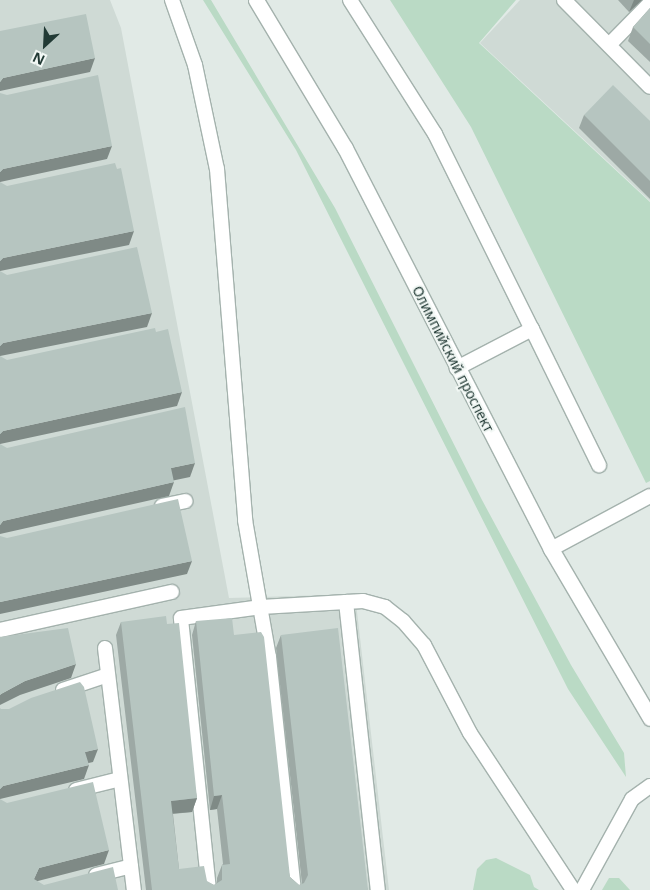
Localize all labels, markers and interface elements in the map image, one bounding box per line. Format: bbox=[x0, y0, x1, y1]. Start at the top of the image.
north arrow bbox=[20, 20, 70, 70]
text: N bbox=[29, 48, 48, 70]
street label: Олимпийский проспект bbox=[409, 283, 497, 435]

